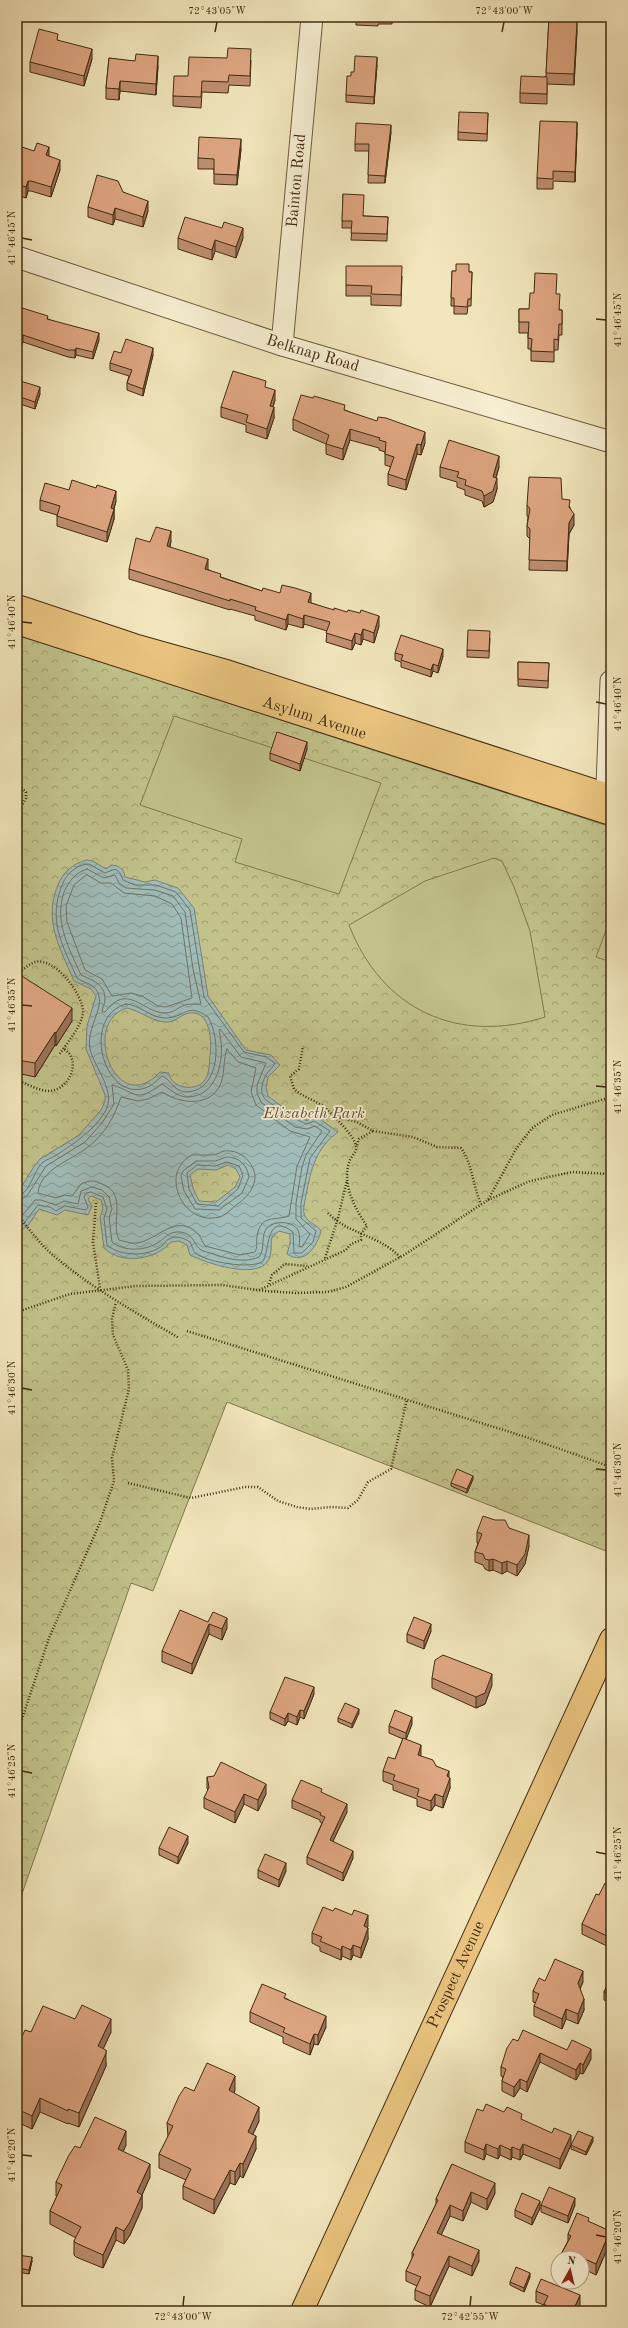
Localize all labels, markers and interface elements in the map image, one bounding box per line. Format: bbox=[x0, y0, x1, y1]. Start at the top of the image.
text: 72°43'05"W bbox=[188, 6, 246, 16]
text: 72°43'00"W bbox=[475, 6, 533, 16]
street label: Bainton Road bbox=[285, 133, 309, 228]
text: 41°46'45"N bbox=[7, 210, 17, 265]
text: 41°46'45"N bbox=[613, 292, 623, 347]
street label: Belknap Road bbox=[264, 332, 361, 375]
text: 41°46'40"N bbox=[7, 594, 17, 649]
text: 41°46'40"N bbox=[613, 676, 623, 731]
street label: Asylum Avenue bbox=[260, 694, 368, 743]
text: 41°46'35"N bbox=[7, 977, 17, 1032]
text: 41°46'35"N bbox=[613, 1059, 623, 1114]
park label: Elizabeth Park bbox=[262, 1106, 365, 1122]
text: 41°46'30"N bbox=[7, 1360, 17, 1415]
text: 41°46'30"N bbox=[613, 1442, 623, 1497]
text: 41°46'25"N bbox=[7, 1743, 17, 1798]
text: 41°46'25"N bbox=[613, 1826, 623, 1881]
street label: Prospect Avenue bbox=[425, 1919, 488, 2031]
text: 41°46'20"N bbox=[7, 2127, 17, 2182]
text: 41°46'20"N bbox=[613, 2209, 623, 2264]
north arrow bbox=[550, 2250, 590, 2290]
text: N bbox=[566, 2256, 577, 2268]
text: 72°43'00"W bbox=[154, 2312, 212, 2322]
text: 72°42'55"W bbox=[441, 2312, 499, 2322]

